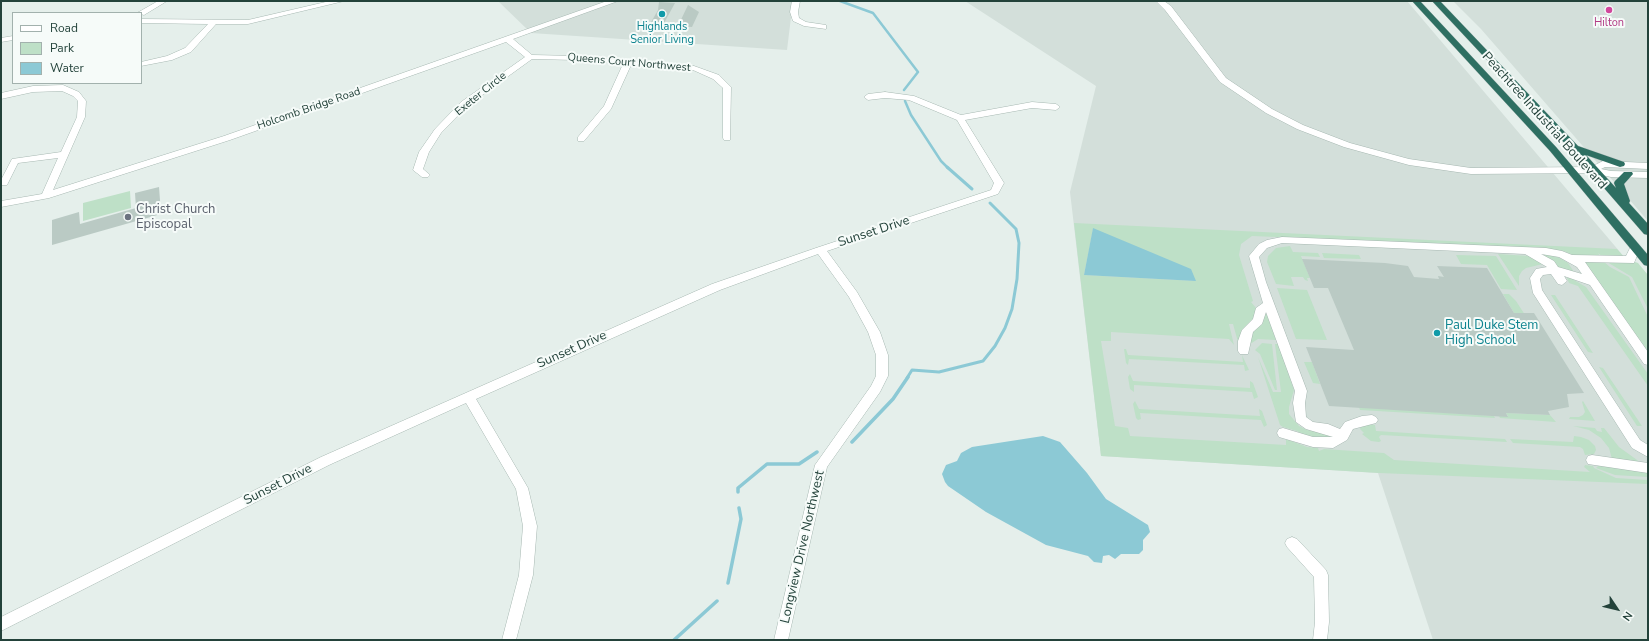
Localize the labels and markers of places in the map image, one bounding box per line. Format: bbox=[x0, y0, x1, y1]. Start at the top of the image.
marker: Hilton bbox=[1604, 5, 1614, 15]
marker: Highlands Senior Living bbox=[657, 9, 667, 19]
place label: Hilton bbox=[1594, 16, 1624, 30]
place label: Highlands Senior Living bbox=[630, 20, 694, 46]
place label: Christ Church Episcopal bbox=[136, 202, 215, 233]
marker: Christ Church Episcopal bbox=[123, 212, 133, 222]
place label: Paul Duke Stem High School bbox=[1445, 318, 1538, 349]
marker: Paul Duke Stem High School bbox=[1432, 328, 1442, 338]

